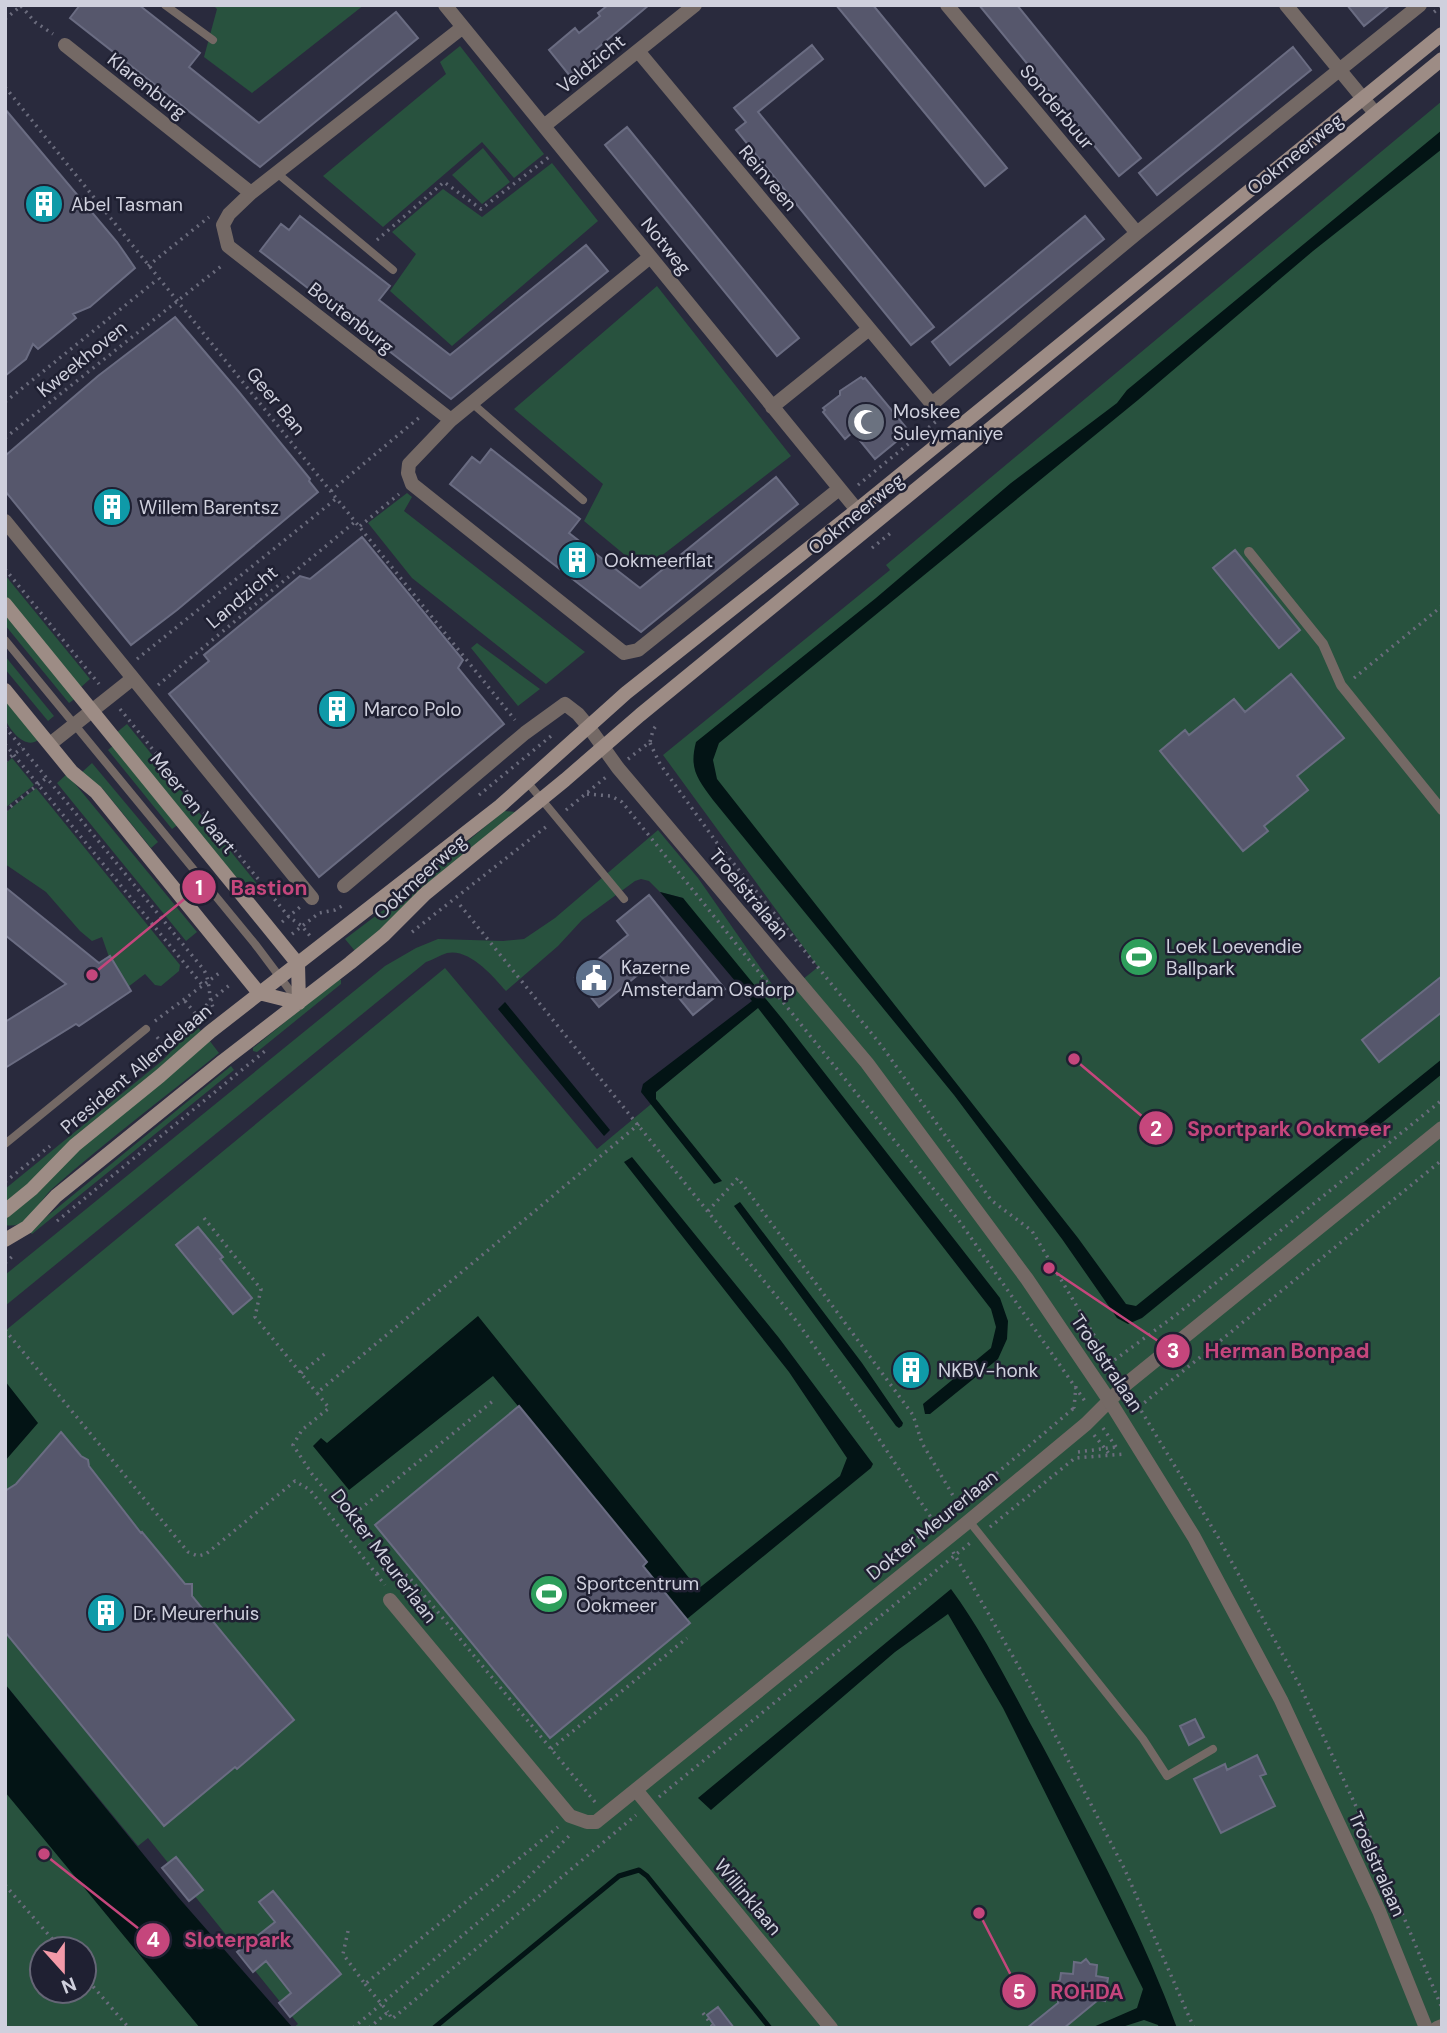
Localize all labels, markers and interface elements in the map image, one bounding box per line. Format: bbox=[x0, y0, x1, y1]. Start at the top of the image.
street label: Veldzicht bbox=[552, 29, 630, 99]
street label: Klarenburg bbox=[102, 47, 192, 125]
street label: Sonderbuur bbox=[1014, 59, 1100, 155]
street label: Ookmeerweg bbox=[1242, 107, 1348, 200]
street label: Reinveen bbox=[733, 140, 803, 216]
building icon: Abel Tasman bbox=[23, 183, 65, 225]
place label: Abel Tasman bbox=[71, 192, 183, 217]
street label: Notweg bbox=[635, 212, 697, 280]
street label: Boutenburg bbox=[303, 277, 399, 360]
street label: Kweekhoven bbox=[32, 315, 132, 403]
street label: Geer Ban bbox=[241, 362, 311, 440]
place label: Moskee Suleymaniye bbox=[893, 399, 1003, 446]
mosque icon: Moskee Suleymaniye bbox=[845, 401, 887, 443]
street label: Ookmeerweg bbox=[803, 467, 909, 560]
building icon: Willem Barentsz bbox=[91, 486, 133, 528]
place label: Willem Barentsz bbox=[139, 495, 279, 520]
building icon: Ookmeerflat bbox=[556, 539, 598, 581]
place label: Ookmeerflat bbox=[604, 548, 713, 573]
street label: Landzicht bbox=[201, 560, 283, 634]
building icon: Marco Polo bbox=[316, 688, 358, 730]
place label: Marco Polo bbox=[364, 697, 461, 722]
street label: Meer en Vaart bbox=[145, 747, 241, 859]
street label: Ookmeerweg bbox=[368, 828, 472, 925]
street label: Troelstralaan bbox=[703, 843, 795, 945]
callout: Bastion bbox=[181, 866, 321, 908]
text: 1 bbox=[195, 874, 203, 902]
text: Bastion bbox=[230, 874, 308, 902]
place label: Loek Loevendie Ballpark bbox=[1166, 934, 1302, 981]
sports icon: Loek Loevendie Ballpark bbox=[1118, 936, 1160, 978]
place label: Kazerne Amsterdam Osdorp bbox=[621, 955, 795, 1002]
public building icon: Kazerne Amsterdam Osdorp bbox=[573, 957, 615, 999]
street label: President Allendelaan bbox=[55, 998, 217, 1140]
callout: Sportpark Ookmeer bbox=[1138, 1107, 1405, 1149]
text: 2 bbox=[1150, 1115, 1162, 1143]
text: Sportpark Ookmeer bbox=[1187, 1115, 1391, 1143]
street label: Troelstralaan bbox=[1065, 1309, 1149, 1417]
callout: Herman Bonpad bbox=[1155, 1330, 1384, 1372]
text: 3 bbox=[1167, 1337, 1179, 1365]
text: Herman Bonpad bbox=[1204, 1337, 1370, 1365]
building icon: NKBV-honk bbox=[890, 1349, 932, 1391]
place label: NKBV-honk bbox=[938, 1358, 1039, 1383]
street label: Dokter Meurerlaan bbox=[861, 1464, 1003, 1586]
street label: Dokter Meurerlaan bbox=[325, 1484, 443, 1628]
place label: Sportcentrum Ookmeer bbox=[576, 1571, 699, 1618]
sports icon: Sportcentrum Ookmeer bbox=[528, 1573, 570, 1615]
building icon: Dr. Meurerhuis bbox=[85, 1592, 127, 1634]
place label: Dr. Meurerhuis bbox=[133, 1601, 259, 1626]
street label: Troelstralaan bbox=[1343, 1808, 1411, 1920]
street label: Willinklaan bbox=[709, 1854, 787, 1940]
callout: Sloterpark bbox=[135, 1919, 306, 1961]
text: 4 bbox=[146, 1926, 160, 1954]
text: Sloterpark bbox=[184, 1926, 292, 1954]
north arrow bbox=[28, 1935, 98, 2005]
callout: ROHDA bbox=[1001, 1970, 1138, 2012]
text: N bbox=[58, 1971, 80, 2000]
text: 5 bbox=[1012, 1978, 1026, 2006]
text: ROHDA bbox=[1050, 1978, 1124, 2006]

